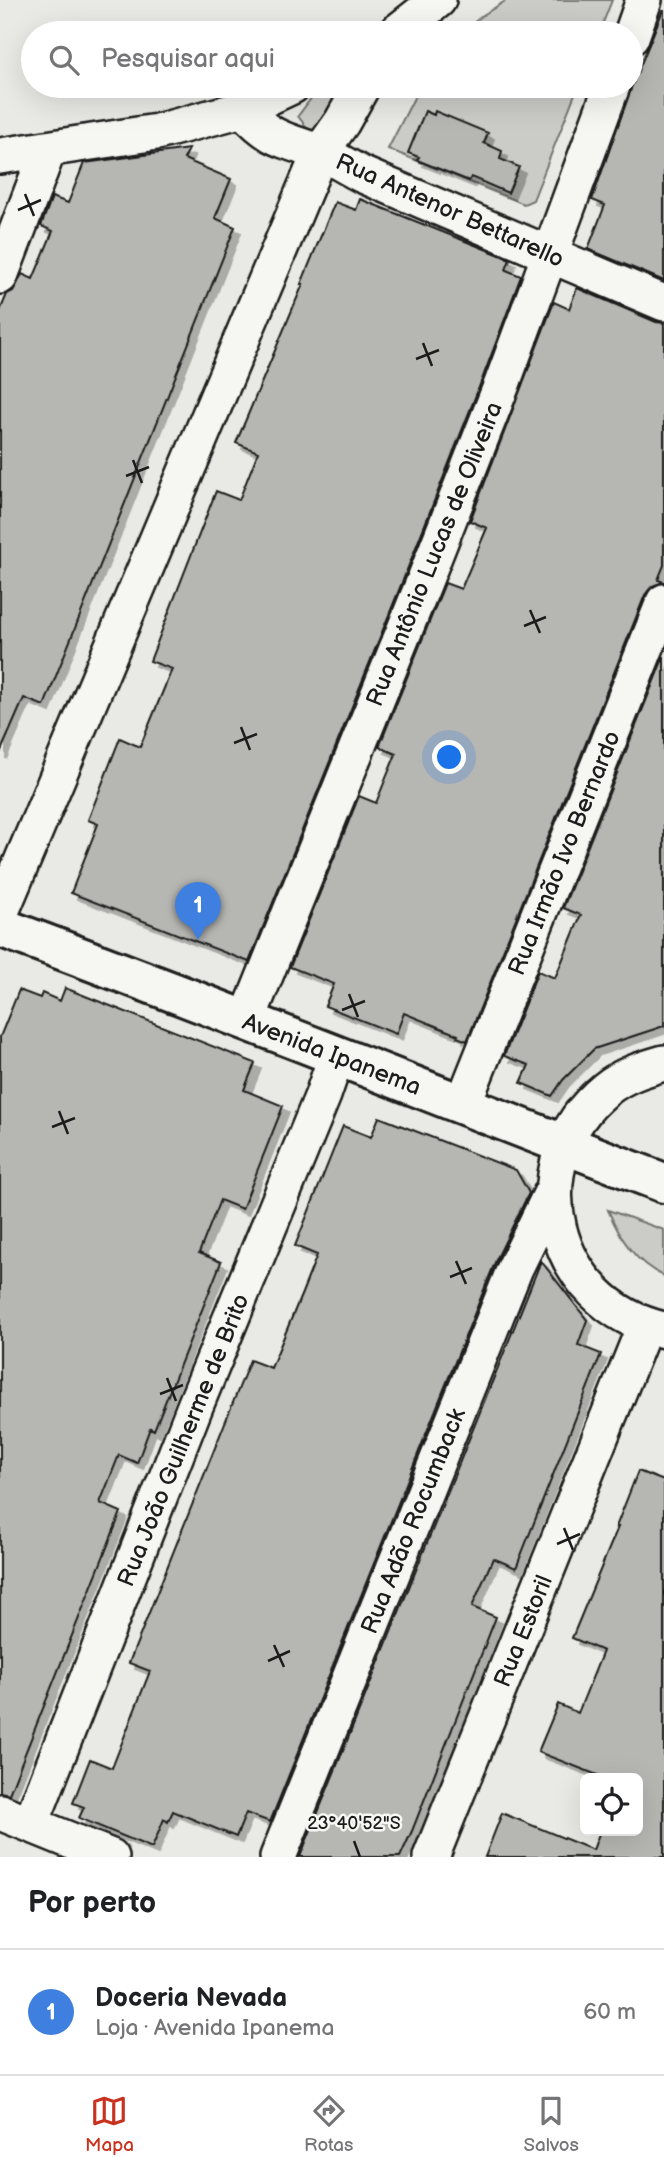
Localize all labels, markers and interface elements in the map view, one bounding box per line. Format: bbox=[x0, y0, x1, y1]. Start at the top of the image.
search box bbox=[21, 21, 643, 98]
icon: search bbox=[45, 41, 83, 79]
text: Pesquisar aqui bbox=[101, 44, 275, 75]
street label: Rua Antenor Bettarello bbox=[331, 147, 568, 274]
street label: Rua Antônio Lucas de Oliveira bbox=[360, 398, 509, 711]
street label: Rua Irmão Ivo Bernardo bbox=[502, 727, 627, 980]
your location bbox=[432, 740, 466, 774]
pin: 1 bbox=[175, 882, 221, 940]
street label: Avenida Ipanema bbox=[239, 1007, 425, 1102]
street label: Rua João Guilherme de Brito bbox=[111, 1290, 256, 1591]
street label: Rua Adão Rocumback bbox=[355, 1404, 472, 1638]
street label: Rua Estoril bbox=[488, 1571, 559, 1691]
map controls bbox=[580, 1773, 643, 1836]
button: locate bbox=[580, 1773, 643, 1836]
text: 23°40'52"S bbox=[307, 1813, 401, 1834]
text: Por perto bbox=[28, 1885, 156, 1921]
text: Doceria Nevada bbox=[95, 1983, 287, 2014]
text: 1 bbox=[46, 1998, 56, 2026]
text: 60 m bbox=[583, 1998, 636, 2026]
text: Loja · Avenida Ipanema bbox=[95, 2014, 334, 2042]
tab: Mapa bbox=[85, 2092, 134, 2157]
tab: Rotas bbox=[304, 2092, 353, 2157]
tab: Salvos bbox=[523, 2092, 579, 2157]

